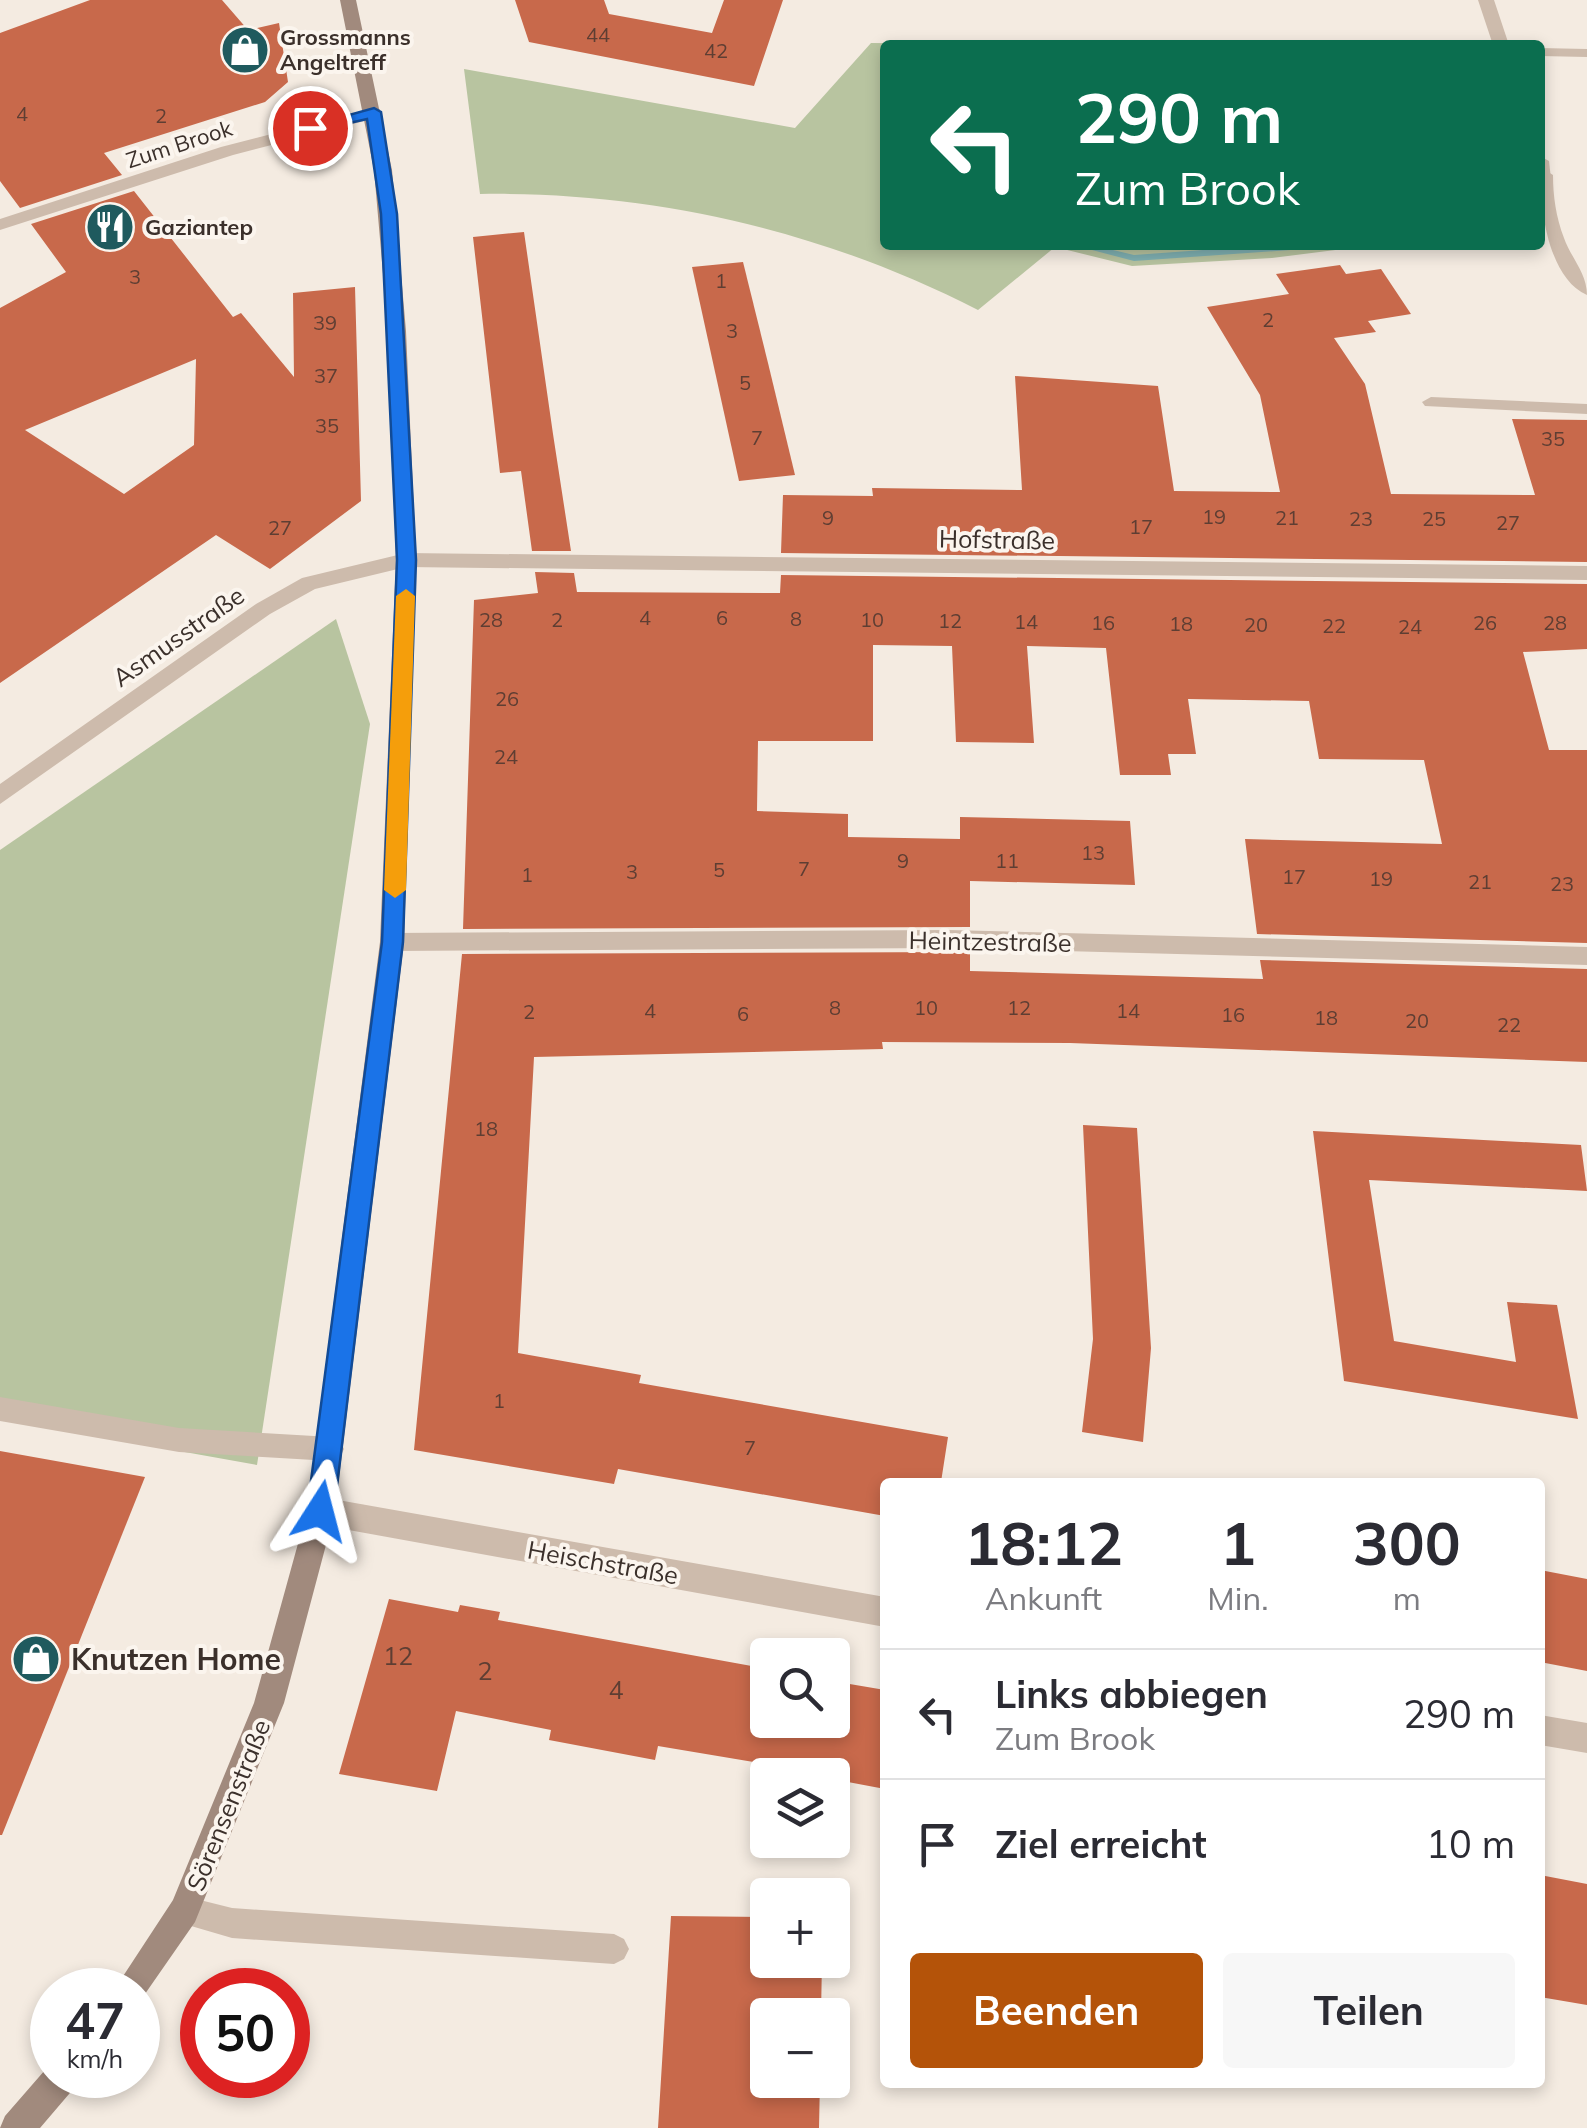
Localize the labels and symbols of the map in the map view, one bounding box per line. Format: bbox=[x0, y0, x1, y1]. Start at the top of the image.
house number: 44 bbox=[586, 22, 610, 47]
place label: Grossmanns Angeltreff bbox=[280, 23, 411, 76]
shop icon: Grossmanns Angeltreff bbox=[219, 24, 271, 76]
house number: 42 bbox=[704, 38, 728, 63]
pin bbox=[268, 86, 353, 171]
house number: 4 bbox=[16, 101, 28, 126]
house number: 2 bbox=[155, 103, 167, 128]
street label: Zum Brook bbox=[122, 113, 236, 174]
restaurant icon: Gaziantep bbox=[84, 201, 136, 253]
place label: Gaziantep bbox=[145, 213, 253, 241]
house number: 3 bbox=[129, 264, 141, 289]
house number: 1 bbox=[715, 268, 727, 293]
house number: 2 bbox=[1262, 307, 1274, 332]
house number: 39 bbox=[313, 310, 337, 335]
house number: 3 bbox=[726, 318, 738, 343]
house number: 37 bbox=[314, 363, 338, 388]
house number: 5 bbox=[739, 370, 751, 395]
house number: 35 bbox=[315, 413, 339, 438]
house number: 7 bbox=[751, 425, 763, 450]
house number: 35 bbox=[1541, 426, 1565, 451]
house number: 19 bbox=[1202, 504, 1226, 529]
house number: 9 bbox=[822, 505, 834, 530]
house number: 21 bbox=[1275, 505, 1299, 530]
house number: 23 bbox=[1349, 506, 1373, 531]
house number: 25 bbox=[1422, 506, 1446, 531]
house number: 27 bbox=[1496, 510, 1520, 535]
house number: 17 bbox=[1129, 514, 1153, 539]
house number: 27 bbox=[268, 515, 292, 540]
street label: Hofstraße bbox=[939, 522, 1055, 556]
street label: Asmusstraße bbox=[106, 579, 250, 693]
house number: 4 bbox=[639, 605, 651, 630]
house number: 6 bbox=[716, 605, 728, 630]
house number: 8 bbox=[790, 606, 802, 631]
house number: 28 bbox=[479, 607, 503, 632]
house number: 2 bbox=[551, 607, 563, 632]
house number: 10 bbox=[860, 607, 884, 632]
house number: 12 bbox=[938, 608, 962, 633]
house number: 14 bbox=[1014, 609, 1038, 634]
house number: 16 bbox=[1091, 610, 1115, 635]
house number: 26 bbox=[1473, 610, 1497, 635]
house number: 28 bbox=[1543, 610, 1567, 635]
house number: 18 bbox=[1169, 611, 1193, 636]
house number: 20 bbox=[1244, 612, 1268, 637]
house number: 22 bbox=[1322, 613, 1346, 638]
house number: 24 bbox=[1398, 614, 1422, 639]
house number: 26 bbox=[495, 686, 519, 711]
house number: 24 bbox=[494, 744, 518, 769]
house number: 13 bbox=[1081, 840, 1105, 865]
house number: 9 bbox=[897, 848, 909, 873]
house number: 11 bbox=[995, 848, 1019, 873]
house number: 7 bbox=[798, 856, 810, 881]
house number: 5 bbox=[713, 857, 725, 882]
house number: 3 bbox=[626, 859, 638, 884]
house number: 1 bbox=[521, 862, 533, 887]
house number: 17 bbox=[1282, 864, 1306, 889]
house number: 19 bbox=[1369, 866, 1393, 891]
house number: 21 bbox=[1468, 869, 1492, 894]
house number: 23 bbox=[1550, 871, 1574, 896]
street label: Heintzestraße bbox=[908, 924, 1072, 958]
house number: 8 bbox=[829, 995, 841, 1020]
house number: 10 bbox=[914, 995, 938, 1020]
house number: 12 bbox=[1007, 995, 1031, 1020]
house number: 4 bbox=[644, 998, 656, 1023]
house number: 14 bbox=[1116, 998, 1140, 1023]
house number: 2 bbox=[523, 999, 535, 1024]
house number: 6 bbox=[737, 1001, 749, 1026]
house number: 16 bbox=[1221, 1002, 1245, 1027]
house number: 18 bbox=[1314, 1005, 1338, 1030]
house number: 20 bbox=[1405, 1008, 1429, 1033]
house number: 22 bbox=[1497, 1012, 1521, 1037]
house number: 18 bbox=[474, 1116, 498, 1141]
house number: 1 bbox=[493, 1388, 505, 1413]
house number: 7 bbox=[744, 1435, 756, 1460]
position arrow bbox=[268, 1459, 372, 1563]
street label: Heischstraße bbox=[525, 1533, 681, 1591]
shop icon: Knutzen Home bbox=[10, 1633, 62, 1685]
place label: Knutzen Home bbox=[71, 1640, 281, 1678]
house number: 12 bbox=[383, 1640, 413, 1671]
house number: 2 bbox=[477, 1655, 493, 1686]
house number: 4 bbox=[608, 1674, 624, 1705]
street label: Sörensenstraße bbox=[180, 1715, 276, 1895]
speed limit sign: 50 bbox=[180, 1968, 310, 2098]

